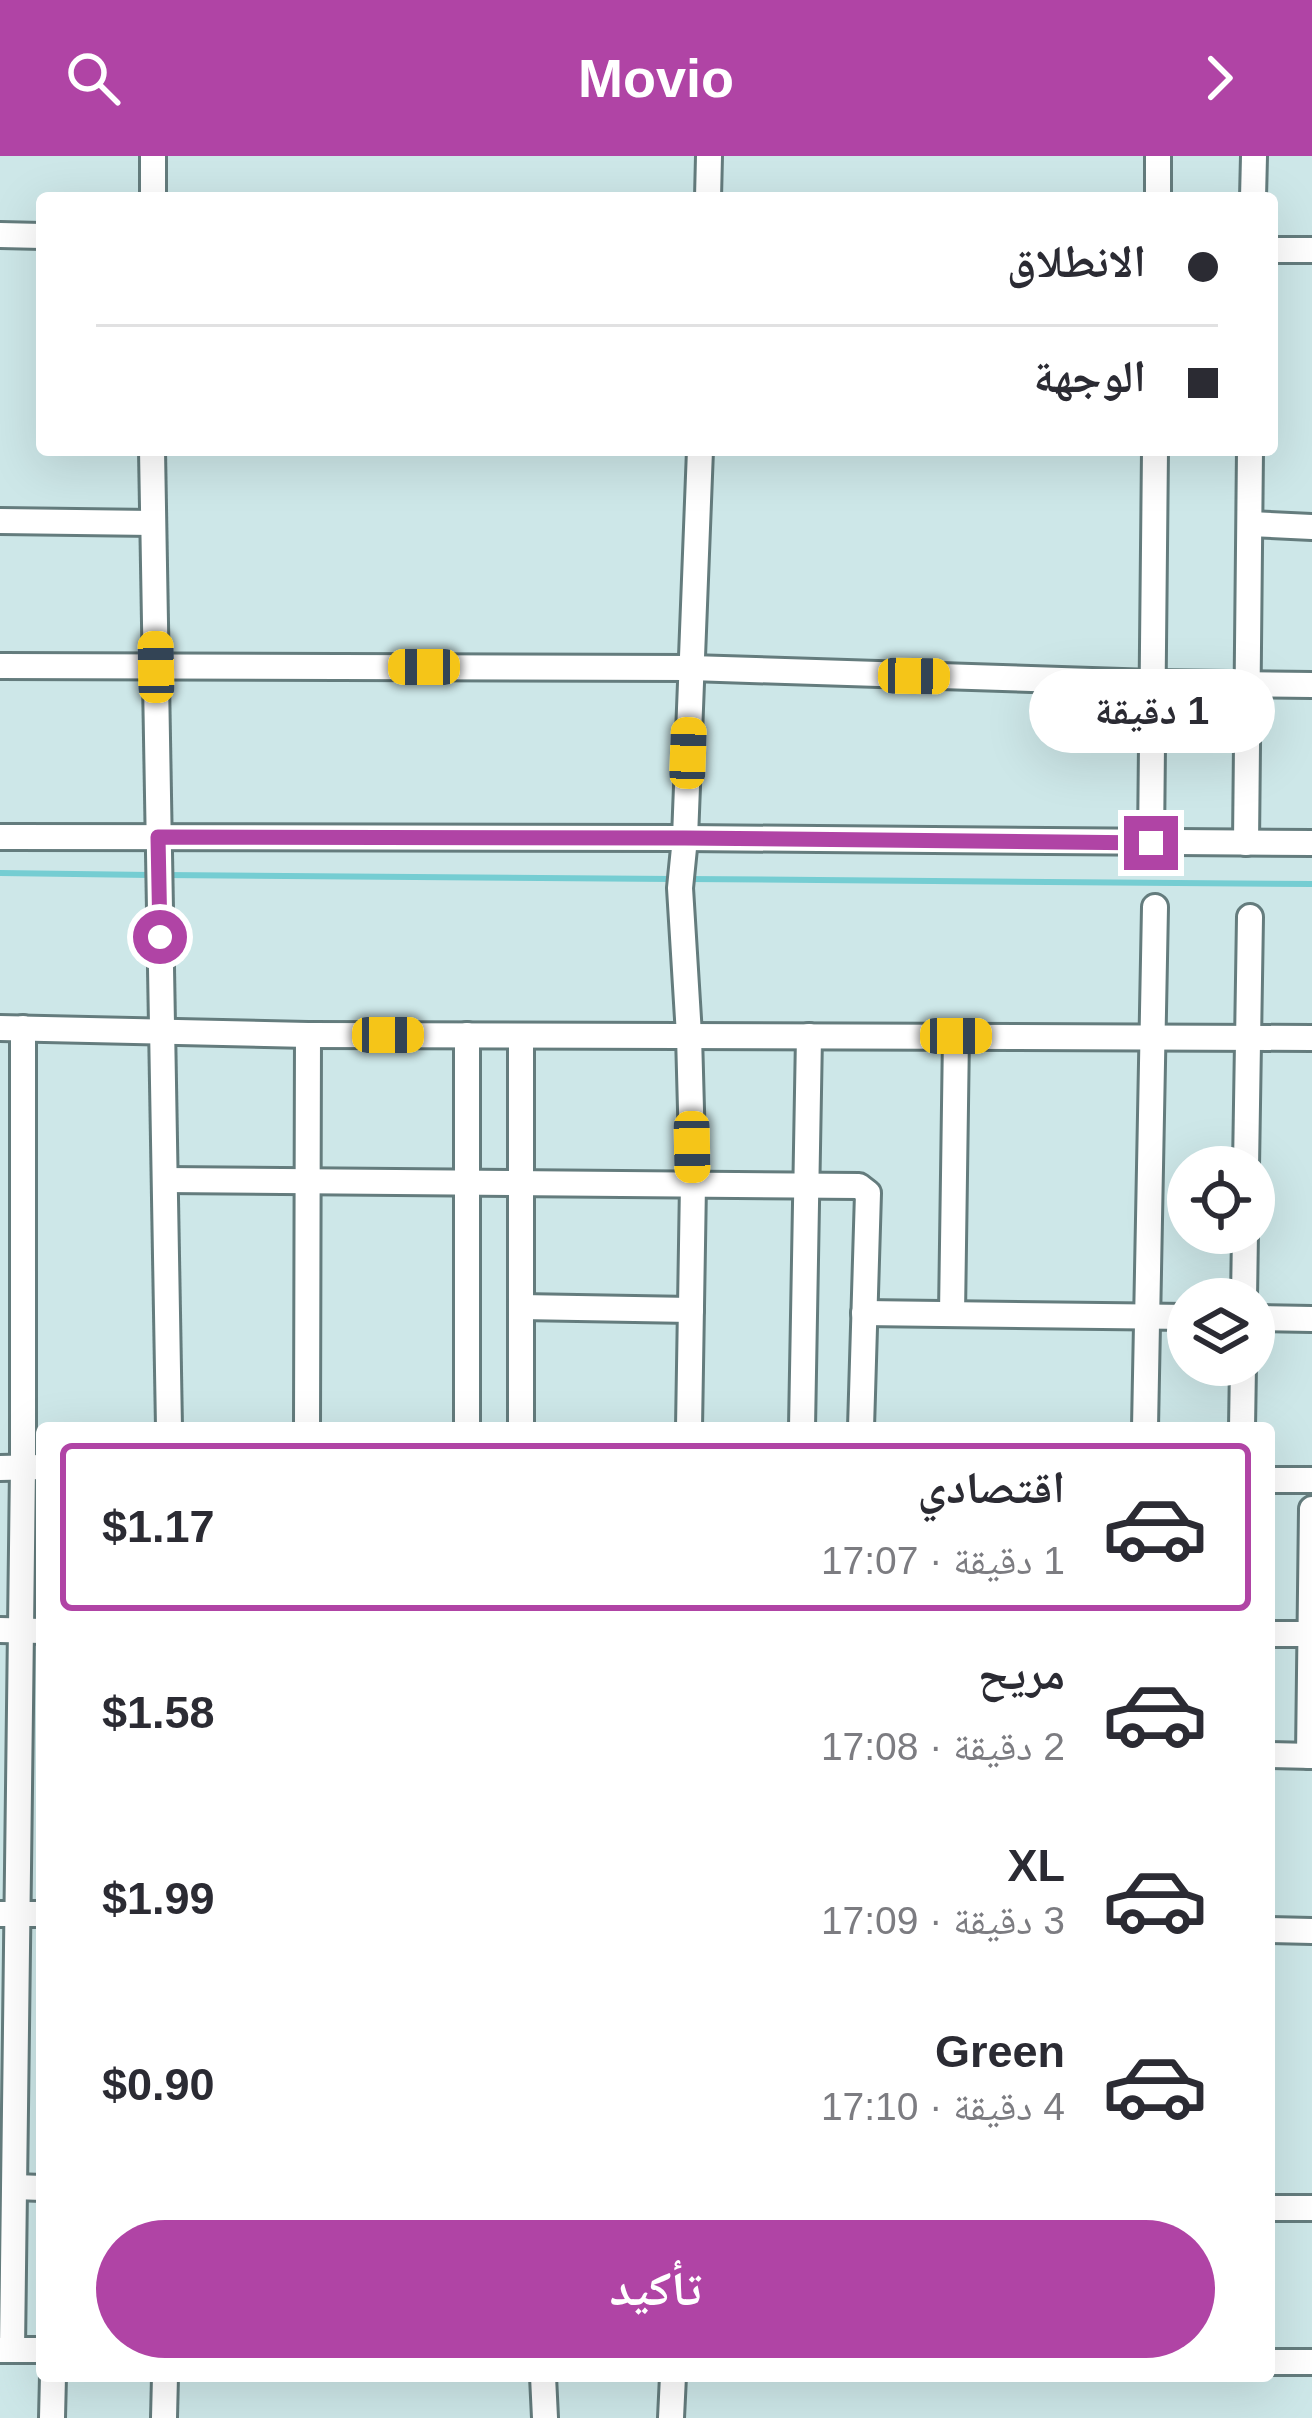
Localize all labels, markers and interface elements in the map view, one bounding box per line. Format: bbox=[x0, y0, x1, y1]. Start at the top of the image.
icon: search bbox=[60, 45, 126, 111]
icon: forward bbox=[1186, 45, 1252, 111]
text: Movio bbox=[578, 48, 734, 108]
text: الانطلاق bbox=[1007, 236, 1146, 287]
text: الوجهة bbox=[1033, 351, 1146, 402]
car bbox=[137, 631, 175, 703]
car bbox=[388, 649, 460, 685]
car bbox=[878, 657, 950, 695]
callout: 1 دقيقة bbox=[1028, 669, 1274, 753]
text: 1 دقيقة bbox=[1095, 689, 1209, 732]
car bbox=[669, 716, 707, 790]
route end bbox=[1124, 816, 1178, 870]
route start bbox=[133, 910, 187, 964]
car bbox=[352, 1017, 424, 1053]
car bbox=[920, 1018, 992, 1054]
car bbox=[673, 1111, 711, 1183]
map controls bbox=[1167, 1146, 1275, 1386]
button: locate bbox=[1167, 1146, 1275, 1254]
button: layers bbox=[1167, 1278, 1275, 1386]
text: اقتصادي bbox=[918, 1462, 1065, 1513]
icon: car bbox=[1101, 1473, 1209, 1581]
text: $1.17 bbox=[102, 1501, 215, 1552]
text: 1 دقيقة · 17:07 bbox=[821, 1539, 1065, 1582]
text: مريح bbox=[978, 1648, 1065, 1699]
icon: car bbox=[1101, 1659, 1209, 1767]
text: $1.58 bbox=[102, 1687, 215, 1738]
text: 2 دقيقة · 17:08 bbox=[821, 1725, 1065, 1768]
text: XL bbox=[1007, 1840, 1065, 1891]
icon: car bbox=[1101, 1845, 1209, 1953]
text: $1.99 bbox=[102, 1873, 215, 1924]
text: 3 دقيقة · 17:09 bbox=[821, 1899, 1065, 1942]
text: Green bbox=[935, 2026, 1065, 2077]
icon: car bbox=[1101, 2031, 1209, 2139]
text: $0.90 bbox=[102, 2059, 215, 2110]
text: 4 دقيقة · 17:10 bbox=[821, 2085, 1065, 2128]
button: تأكيد bbox=[96, 2220, 1215, 2358]

